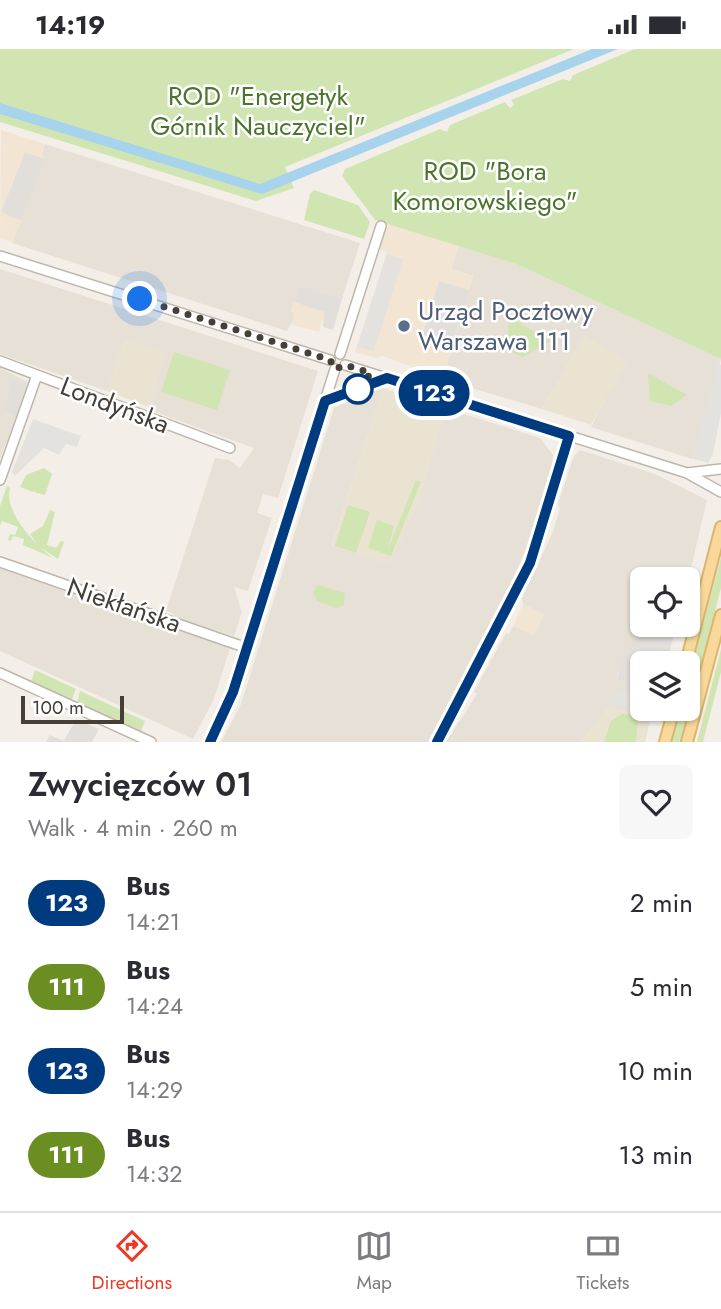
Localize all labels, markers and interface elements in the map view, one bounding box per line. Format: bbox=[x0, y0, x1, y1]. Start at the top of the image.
text: 14:19 bbox=[35, 6, 105, 44]
park label: ROD "Energetyk Górnik Nauczyciel" bbox=[150, 77, 366, 145]
park label: ROD "Bora Komorowskiego" bbox=[393, 152, 578, 220]
your location bbox=[122, 281, 157, 316]
place label: Urząd Pocztowy Warszawa 111 bbox=[418, 292, 594, 360]
marker: Urząd Pocztowy Warszawa 111 bbox=[396, 318, 412, 334]
street label: Londyńska bbox=[55, 367, 175, 443]
line badge: 123 bbox=[394, 370, 474, 416]
unlabelled marker bbox=[343, 374, 373, 404]
text: 123 bbox=[413, 375, 455, 410]
map controls bbox=[630, 567, 700, 721]
button: locate bbox=[630, 567, 700, 637]
street label: Niekłańska bbox=[62, 568, 186, 642]
button: layers bbox=[630, 651, 700, 721]
scale bar bbox=[21, 693, 124, 725]
text: 100 m bbox=[32, 694, 84, 721]
text: Zwycięzców 01 bbox=[28, 761, 252, 808]
button: heart bbox=[619, 765, 693, 839]
text: Walk · 4 min · 260 m bbox=[28, 811, 238, 845]
text: Bus bbox=[126, 867, 170, 905]
text: 2 min bbox=[630, 884, 693, 922]
text: 123 bbox=[45, 885, 88, 920]
text: 14:21 bbox=[126, 905, 180, 939]
text: Bus bbox=[126, 951, 170, 989]
text: 5 min bbox=[630, 968, 693, 1006]
text: 111 bbox=[48, 969, 85, 1004]
text: 14:24 bbox=[126, 989, 183, 1023]
text: Bus bbox=[126, 1035, 170, 1073]
text: 10 min bbox=[617, 1052, 693, 1090]
text: 123 bbox=[45, 1053, 88, 1088]
text: 14:29 bbox=[126, 1073, 183, 1107]
text: Bus bbox=[126, 1119, 170, 1157]
text: 13 min bbox=[619, 1136, 693, 1174]
text: 111 bbox=[48, 1137, 85, 1172]
text: 14:32 bbox=[126, 1157, 182, 1191]
tab: Directions bbox=[92, 1227, 172, 1296]
tab: Map bbox=[355, 1227, 393, 1296]
tab: Tickets bbox=[576, 1227, 629, 1296]

